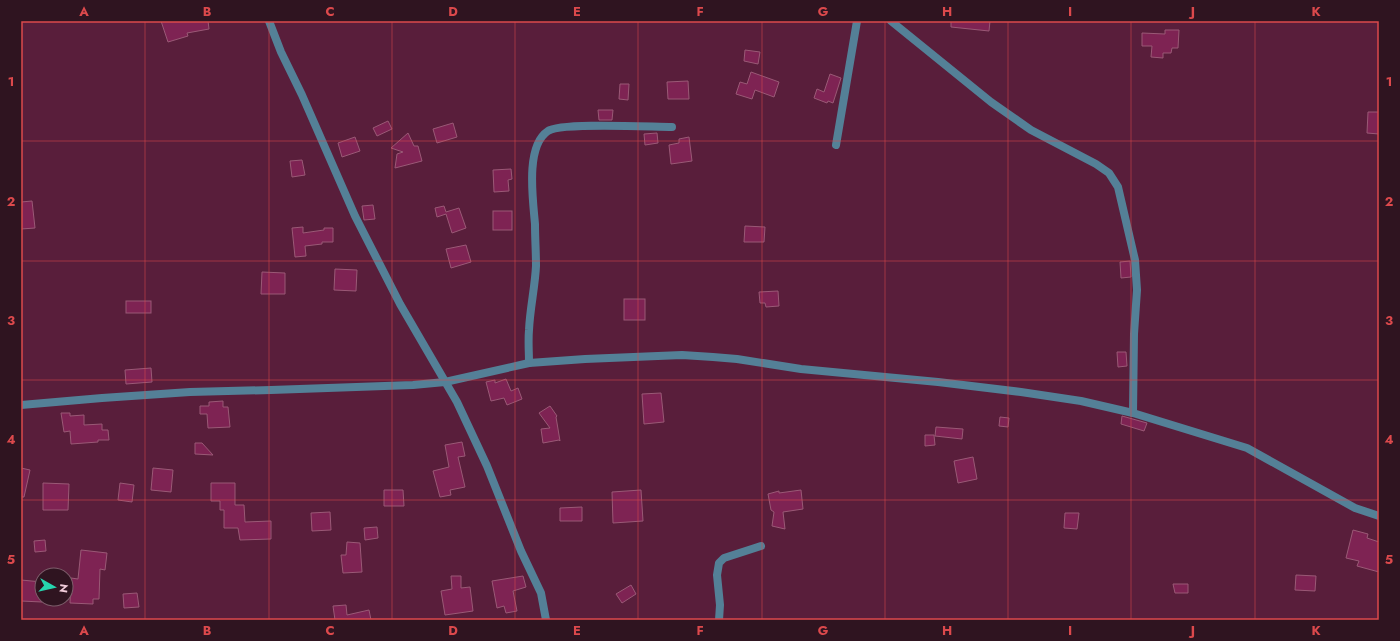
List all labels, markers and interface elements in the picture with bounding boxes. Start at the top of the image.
text: A [78,2,89,21]
text: B [203,2,212,21]
text: C [325,2,335,21]
text: D [448,2,458,21]
text: E [573,2,581,21]
text: F [696,2,704,21]
text: G [818,2,829,21]
text: H [942,2,952,21]
text: I [1068,2,1072,21]
text: J [1188,2,1195,21]
text: K [1311,2,1321,21]
text: 1 [8,72,14,91]
text: 1 [1386,72,1392,91]
text: 2 [7,192,15,211]
text: 2 [1385,192,1393,211]
text: 3 [7,311,15,330]
text: 3 [1385,311,1393,330]
text: 4 [6,430,16,449]
text: 4 [1384,430,1394,449]
text: 5 [7,550,15,569]
text: 5 [1385,550,1393,569]
north arrow [34,567,74,607]
text: N [55,583,72,594]
text: A [78,621,89,640]
text: B [203,621,212,640]
text: C [325,621,335,640]
text: D [448,621,458,640]
text: E [573,621,581,640]
text: F [696,621,704,640]
text: G [818,621,829,640]
text: H [942,621,952,640]
text: I [1068,621,1072,640]
text: J [1188,621,1195,640]
text: K [1311,621,1321,640]

